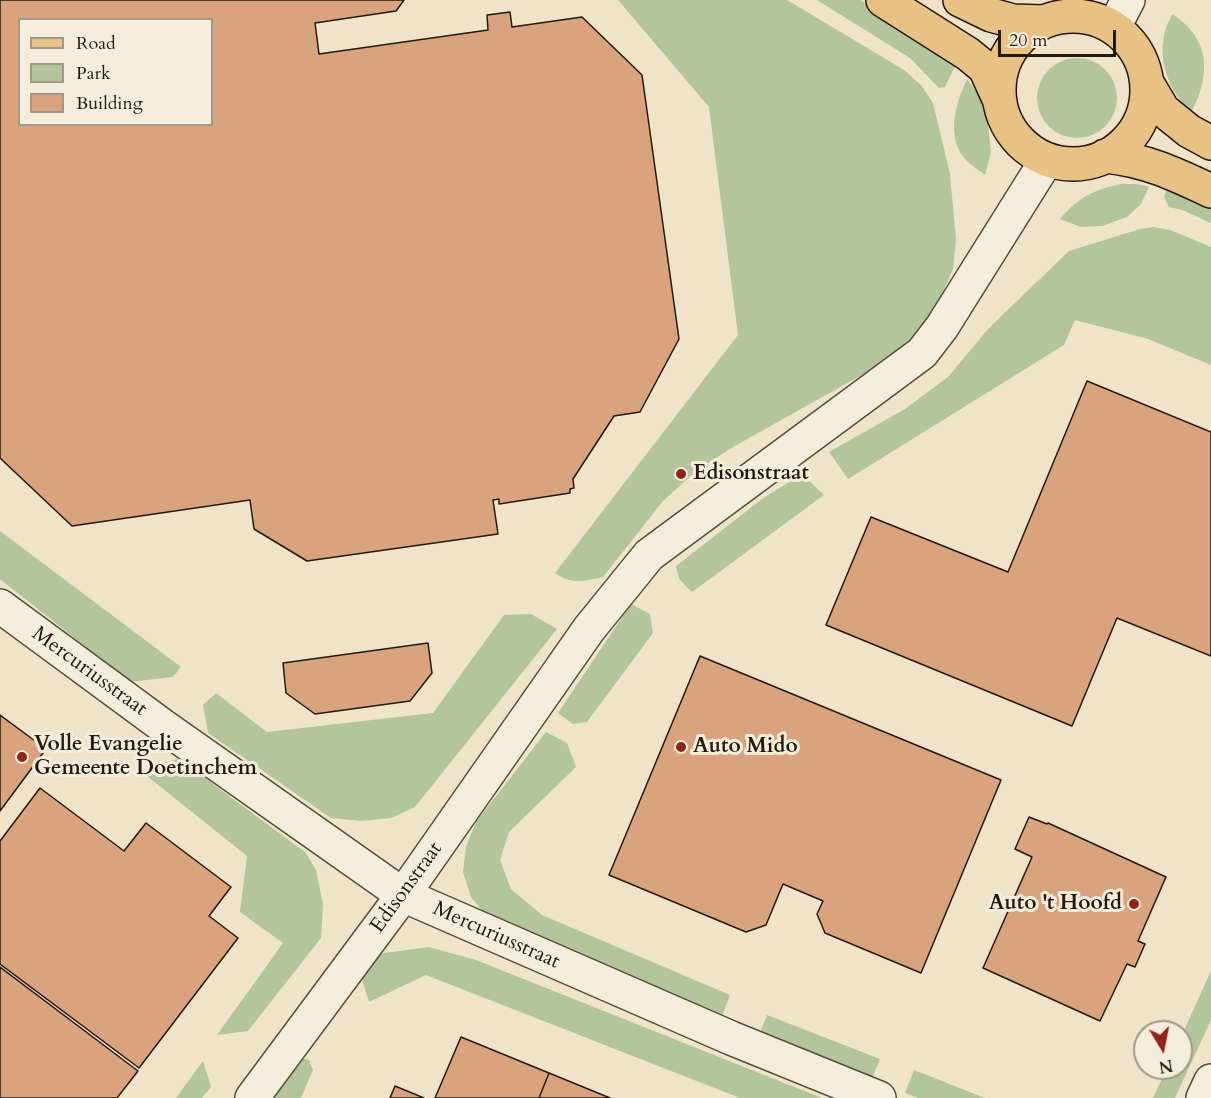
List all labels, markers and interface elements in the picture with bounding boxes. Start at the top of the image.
legend [18,18,213,126]
scale bar [1001,18,1120,56]
text: 20 m [1009,28,1048,53]
text: Road [76,31,116,56]
text: Park [76,61,111,86]
text: Building [76,91,143,116]
place label: Edisonstraat [693,461,809,487]
marker: Edisonstraat [674,467,688,481]
street label: Mercuriusstraat [26,622,152,722]
place label: Volle Evangelie Gemeente Doetinchem [34,732,257,782]
place label: Auto Mido [693,734,798,760]
marker: Auto Mido [674,740,688,754]
marker: Volle Evangelie Gemeente Doetinchem [15,750,29,764]
street label: Edisonstraat [366,838,448,938]
place label: Auto 't Hoofd [989,891,1122,917]
street label: Mercuriusstraat [429,897,563,975]
marker: Auto 't Hoofd [1127,897,1141,911]
north arrow [1133,1020,1193,1080]
text: N [1157,1054,1175,1078]

